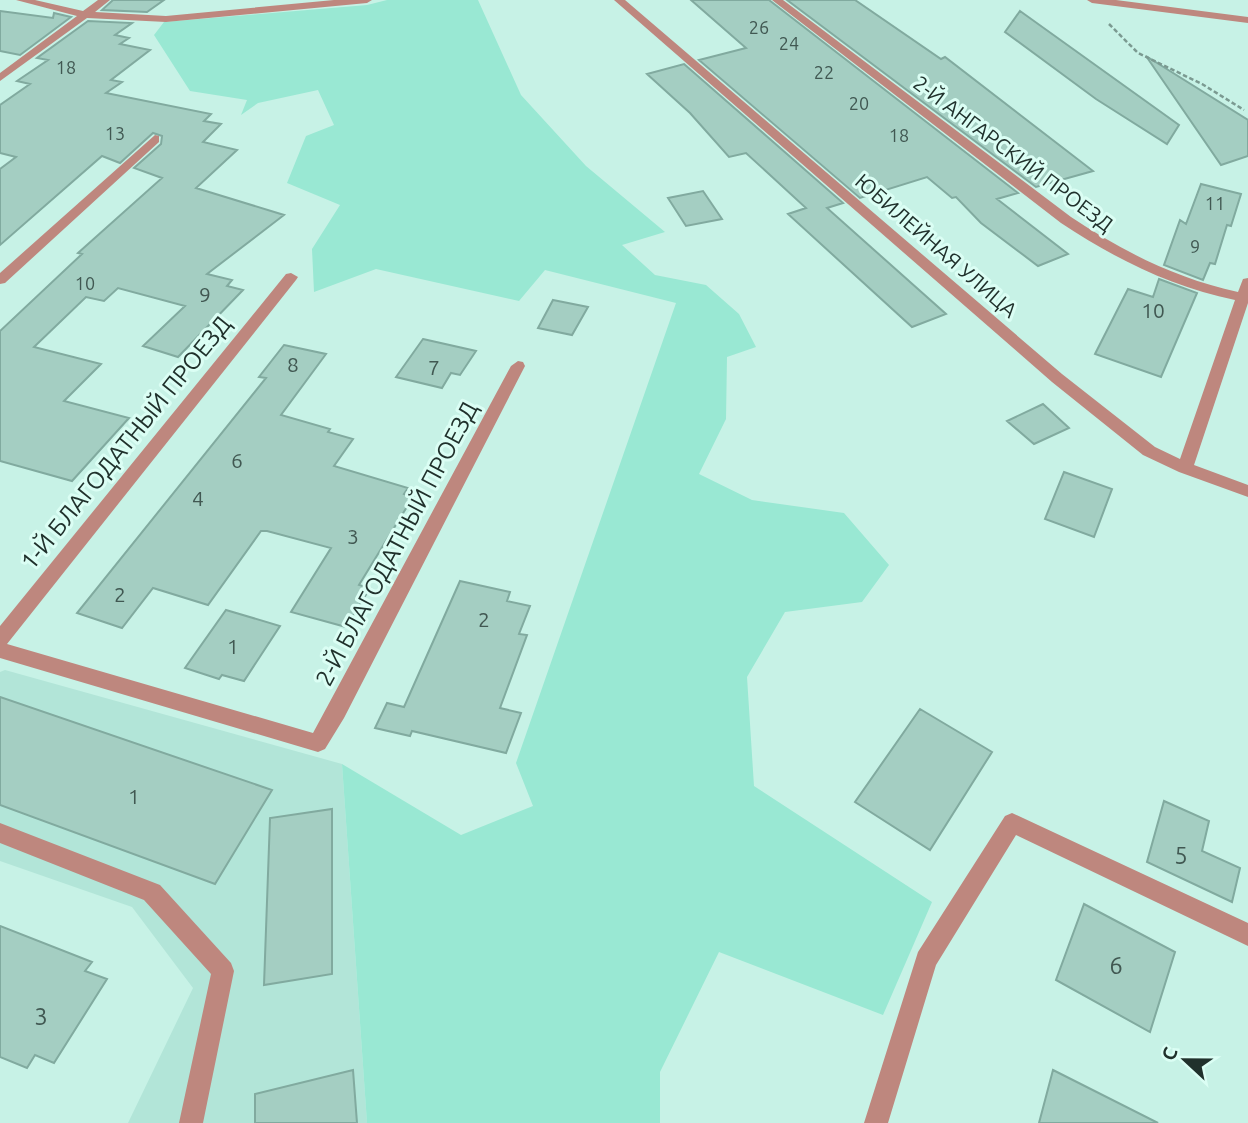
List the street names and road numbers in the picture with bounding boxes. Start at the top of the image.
street label: 2-Й АНГАРСКИЙ ПРОЕЗД [909,70,1118,236]
street label: ЮБИЛЕЙНАЯ УЛИЦА [851,168,1023,322]
street label: 1-Й БЛАГОДАТНЫЙ ПРОЕЗД [14,310,236,575]
street label: 2-Й БЛАГОДАТНЫЙ ПРОЕЗД [310,397,484,691]

